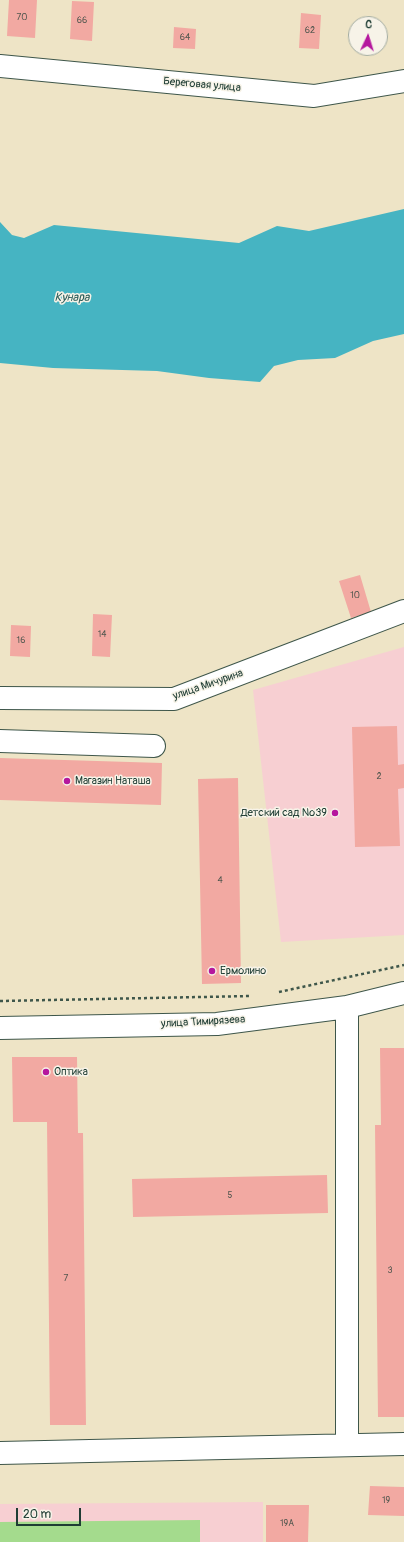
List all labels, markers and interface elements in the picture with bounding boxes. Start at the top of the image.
house number: 70 [17,13,27,23]
house number: 66 [77,16,87,26]
north arrow [348,16,388,56]
text: С [365,18,373,31]
house number: 62 [305,26,315,36]
house number: 64 [180,33,190,43]
street label: Береговая улица [163,75,241,95]
water label: Кунара [55,291,89,305]
house number: 10 [350,591,360,601]
house number: 14 [98,630,106,640]
house number: 16 [17,636,25,646]
street label: улица Мичурина [171,667,245,703]
house number: 2 [376,772,382,782]
place label: Магазин Наташа [75,774,151,788]
marker: Магазин Наташа [62,776,72,786]
place label: Детский сад №39 [241,806,327,820]
marker: Детский сад №39 [330,808,340,818]
house number: 4 [217,876,223,886]
place label: Ермолино [220,964,266,978]
marker: Ермолино [207,966,217,976]
street label: улица Тимирязева [160,1013,246,1031]
place label: Оптика [54,1065,88,1079]
marker: Оптика [41,1067,51,1077]
house number: 5 [228,1191,232,1201]
house number: 3 [387,1266,393,1276]
house number: 7 [64,1274,68,1284]
house number: 19 [382,1496,390,1506]
scale bar [18,1500,83,1526]
text: 20 m [23,1507,51,1522]
house number: 19А [280,1519,294,1529]

